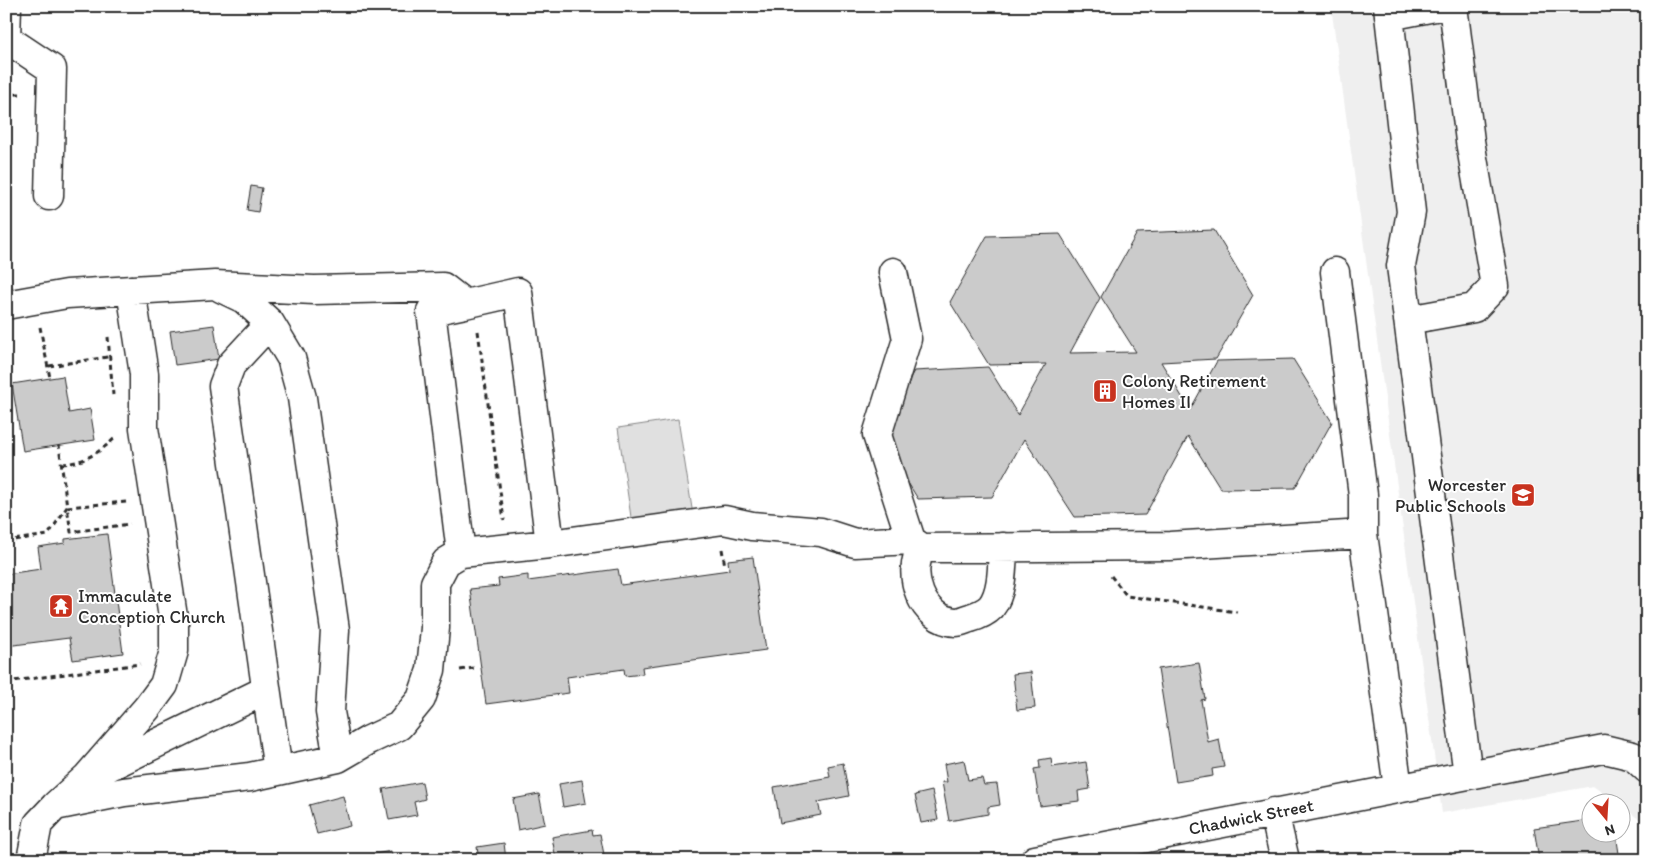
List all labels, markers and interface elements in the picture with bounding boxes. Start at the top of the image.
place label: Colony Retirement Homes II [1122,370,1266,413]
building icon: Colony Retirement Homes II [1092,378,1118,404]
place label: Worcester Public Schools [1395,474,1506,517]
school or university icon: Worcester Public Schools [1510,482,1536,508]
place label: Immaculate Conception Church [78,585,226,628]
temple icon: Immaculate Conception Church [48,593,74,619]
street label: Chadwick Street [1187,794,1316,840]
north arrow [1580,794,1630,844]
text: N [1603,820,1617,839]

